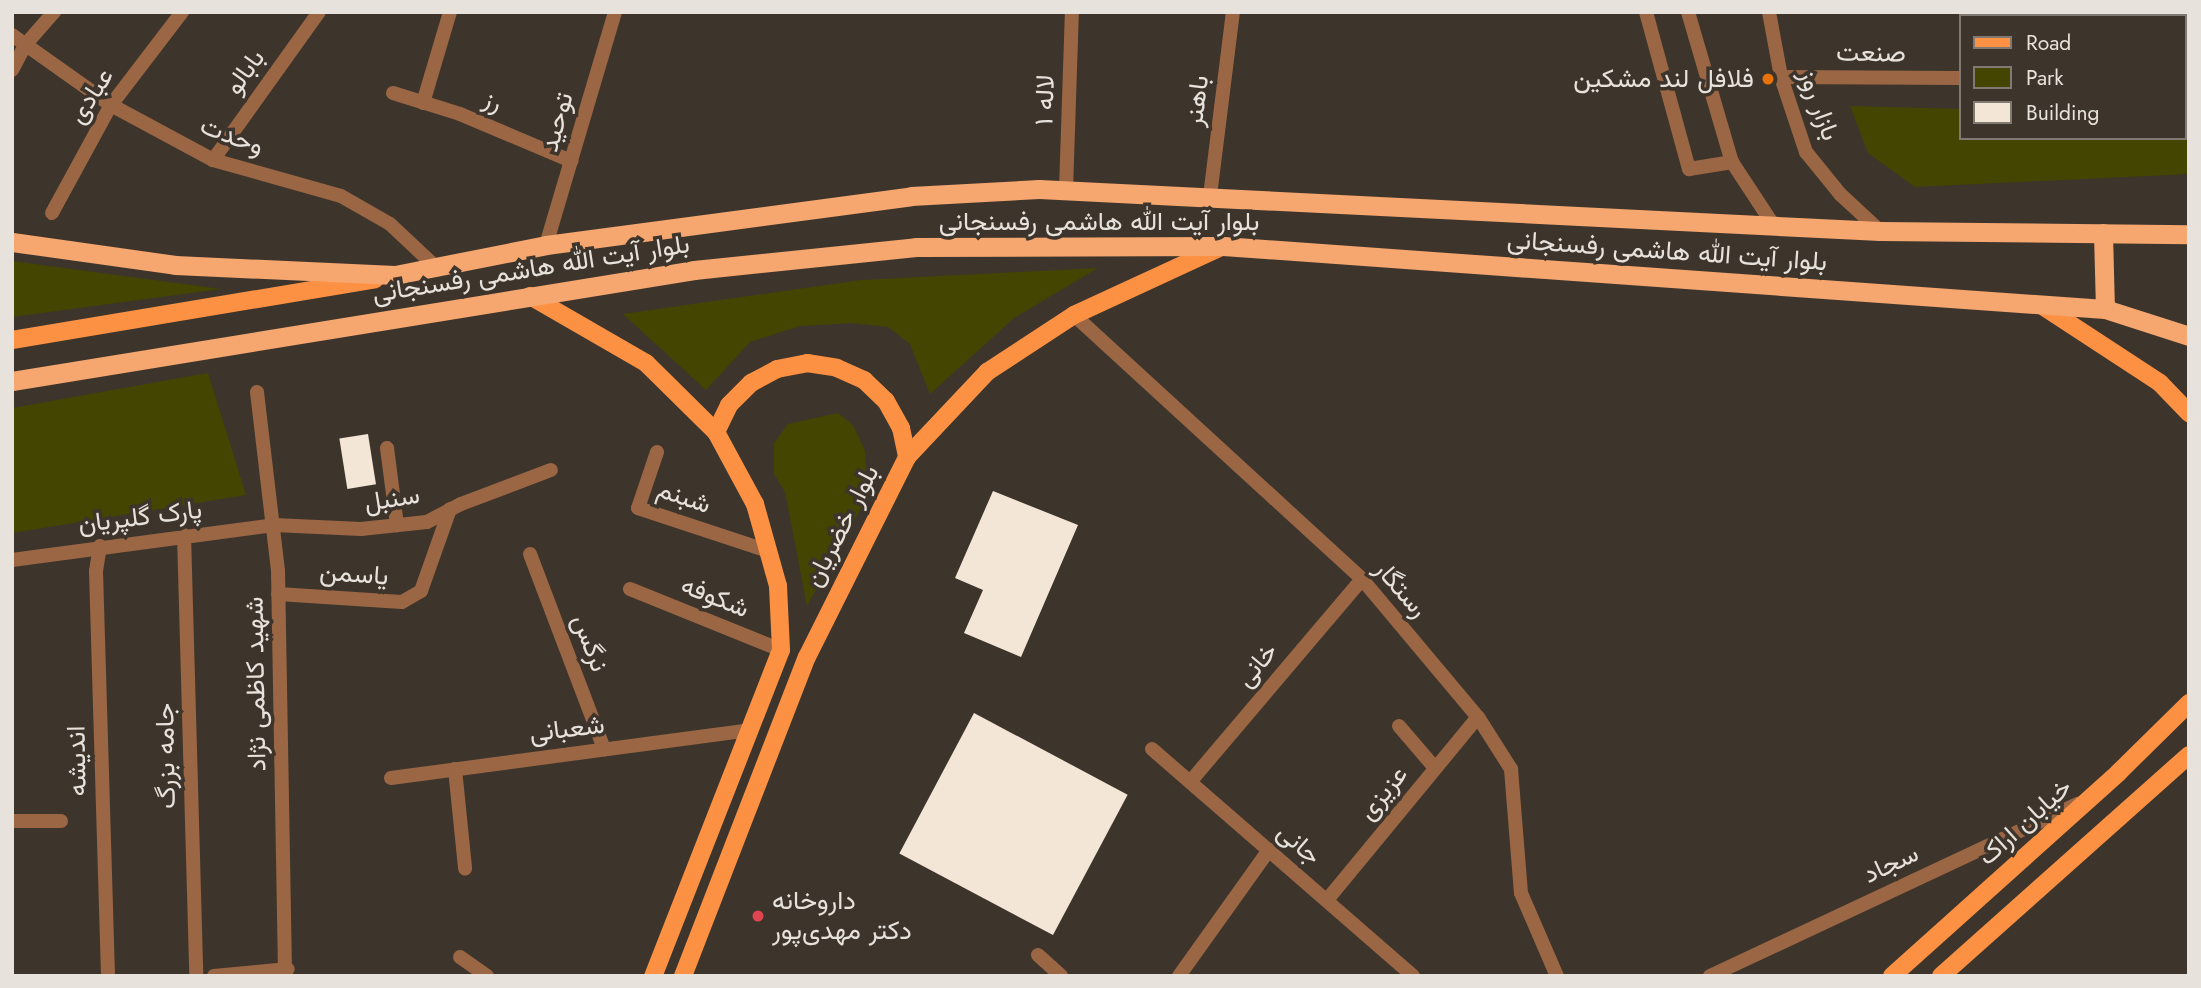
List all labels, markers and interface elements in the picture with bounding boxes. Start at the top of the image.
legend [1960,14,2187,140]
text: Road [2026,28,2071,58]
street label: صنعت [1836,37,1906,69]
street label: بابالو [218,43,272,101]
street label: عبادی [62,62,120,130]
place label: فلافل لند مشکین [1573,63,1754,95]
text: Park [2026,63,2063,93]
street label: بازار روز [1792,65,1846,145]
marker: فلافل لند مشکین [1760,71,1776,87]
street label: لاله ۱ [1029,74,1061,126]
street label: باهنر [1178,74,1216,128]
street label: رز [479,83,507,119]
street label: توحید [534,89,580,155]
text: Building [2026,98,2099,128]
street label: وحدت [196,110,268,162]
street label: بلوار آیت الله هاشمی رفسنجانی [939,206,1259,238]
street label: بلوار آیت الله هاشمی رفسنجانی [1506,224,1828,278]
street label: بلوار آیت الله هاشمی رفسنجانی [370,229,692,309]
street label: بلوار خضریان [798,460,886,592]
street label: شبنم [653,473,715,521]
street label: سنبل [362,479,422,519]
street label: پارک گلپریان [76,494,204,540]
street label: رستگار [1367,554,1435,624]
street label: یاسمن [318,556,390,592]
street label: شکوفه [676,569,754,625]
street label: شهید کاظمی نژاد [239,596,273,772]
street label: نرگس [565,610,615,676]
street label: خانی [1229,636,1285,694]
street label: جامه بزرگ [149,703,183,809]
street label: شعبانی [528,709,606,749]
street label: اندیشه [61,725,93,797]
street label: عزیزی [1352,759,1414,827]
street label: خیابان اراک [1972,772,2078,872]
street label: جانی [1270,816,1328,872]
street label: سجاد [1858,838,1924,890]
place label: داروخانه دکتر مهدی‌پور [772,885,912,946]
marker: داروخانه دکتر مهدی‌پور [750,908,766,924]

